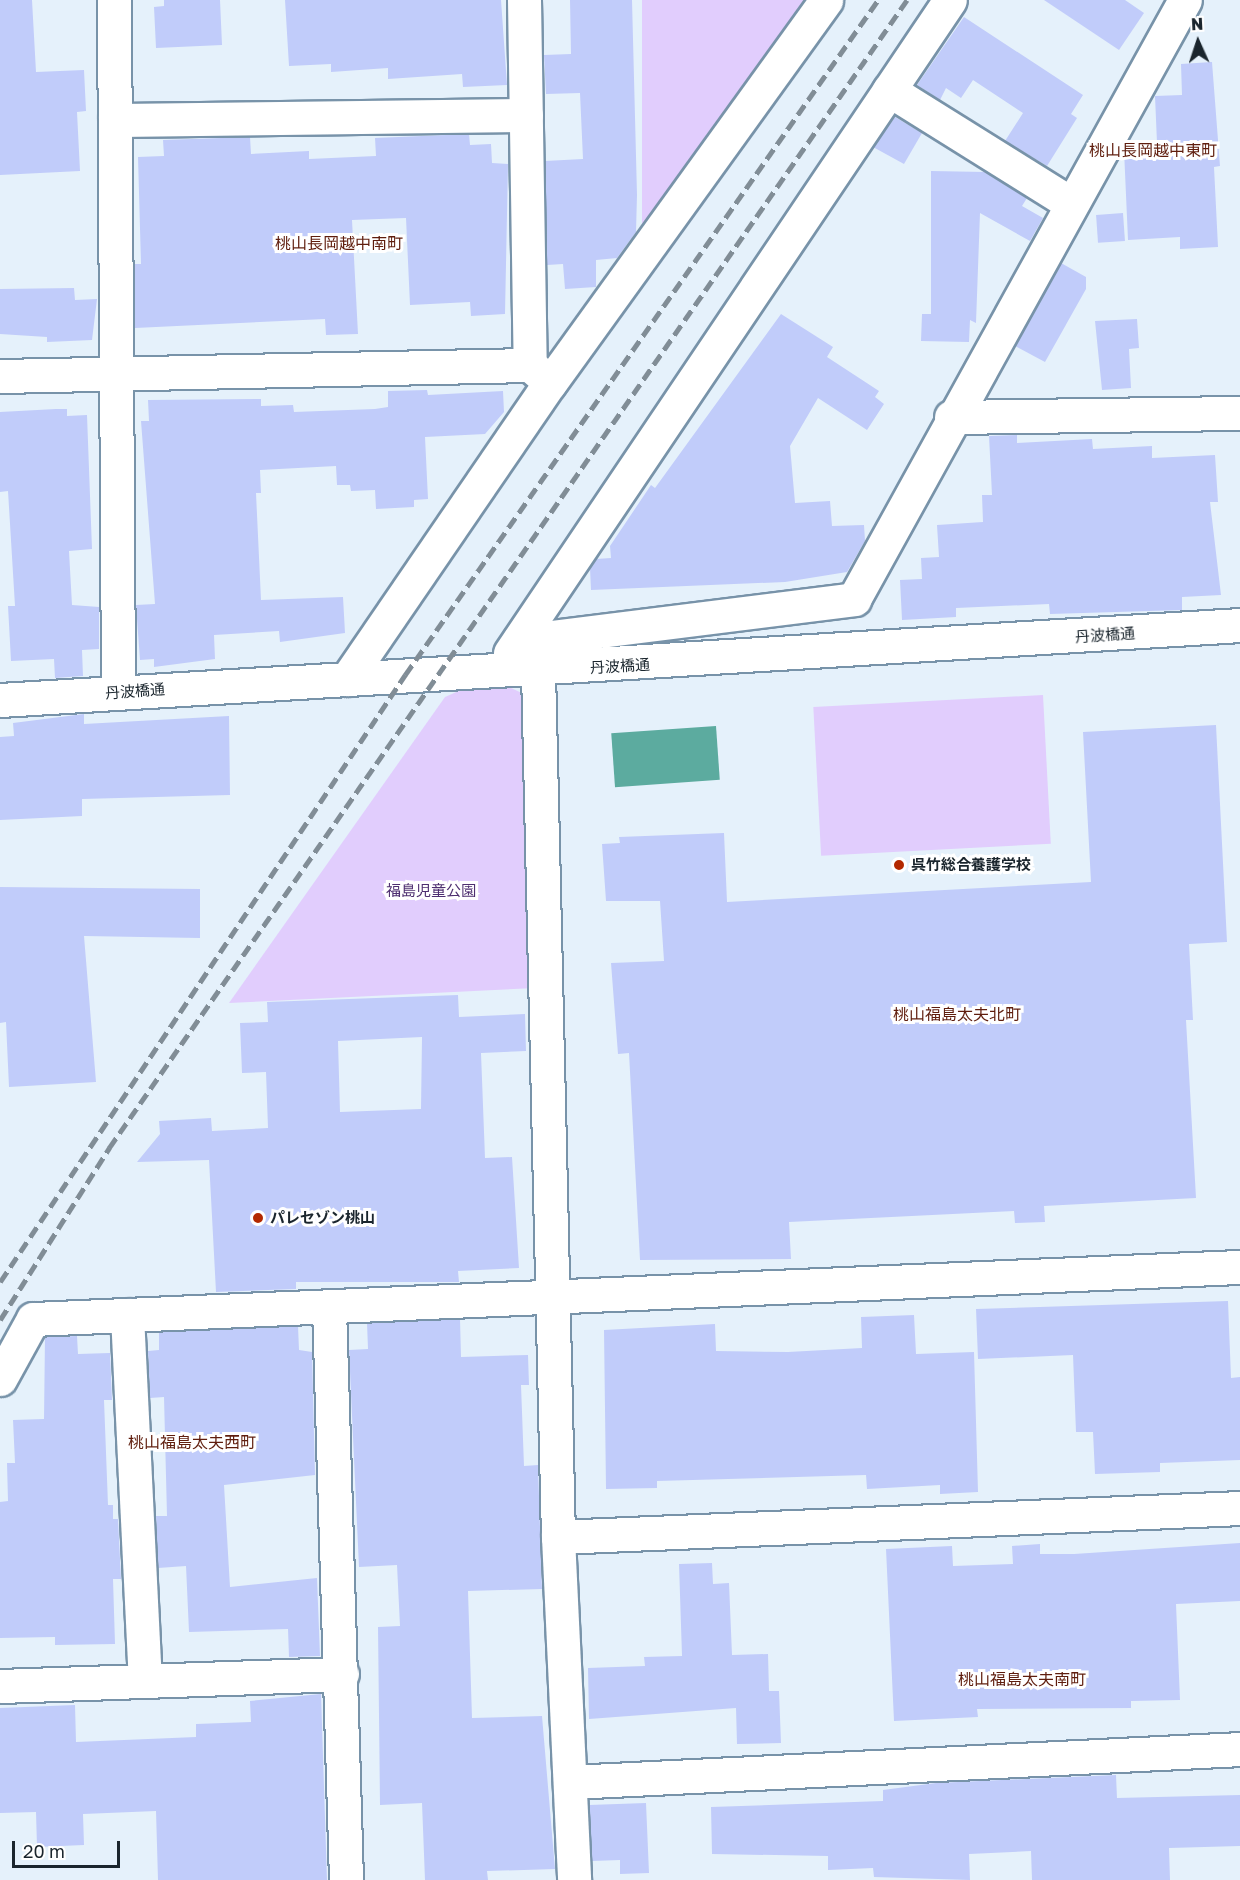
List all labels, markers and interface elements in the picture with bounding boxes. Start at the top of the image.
north arrow [1168,12,1228,72]
text: N [1190,14,1204,34]
district label: 桃山長岡越中東町 [1089,140,1217,160]
district label: 桃山長岡越中南町 [275,233,403,253]
street label: 丹波橋通 [1074,624,1136,646]
street label: 丹波橋通 [590,655,650,677]
street label: 丹波橋通 [104,680,166,702]
place label: 呉竹総合養護学校 [911,856,1031,874]
marker: 呉竹総合養護学校 [892,858,906,872]
park label: 福島児童公園 [386,882,476,900]
district label: 桃山福島太夫北町 [893,1004,1021,1024]
place label: パレセゾン桃山 [270,1209,375,1227]
marker: パレセゾン桃山 [251,1211,265,1225]
district label: 桃山福島太夫西町 [128,1432,256,1452]
district label: 桃山福島太夫南町 [958,1669,1086,1689]
scale bar [15,1829,123,1867]
text: 20 m [23,1840,65,1862]

